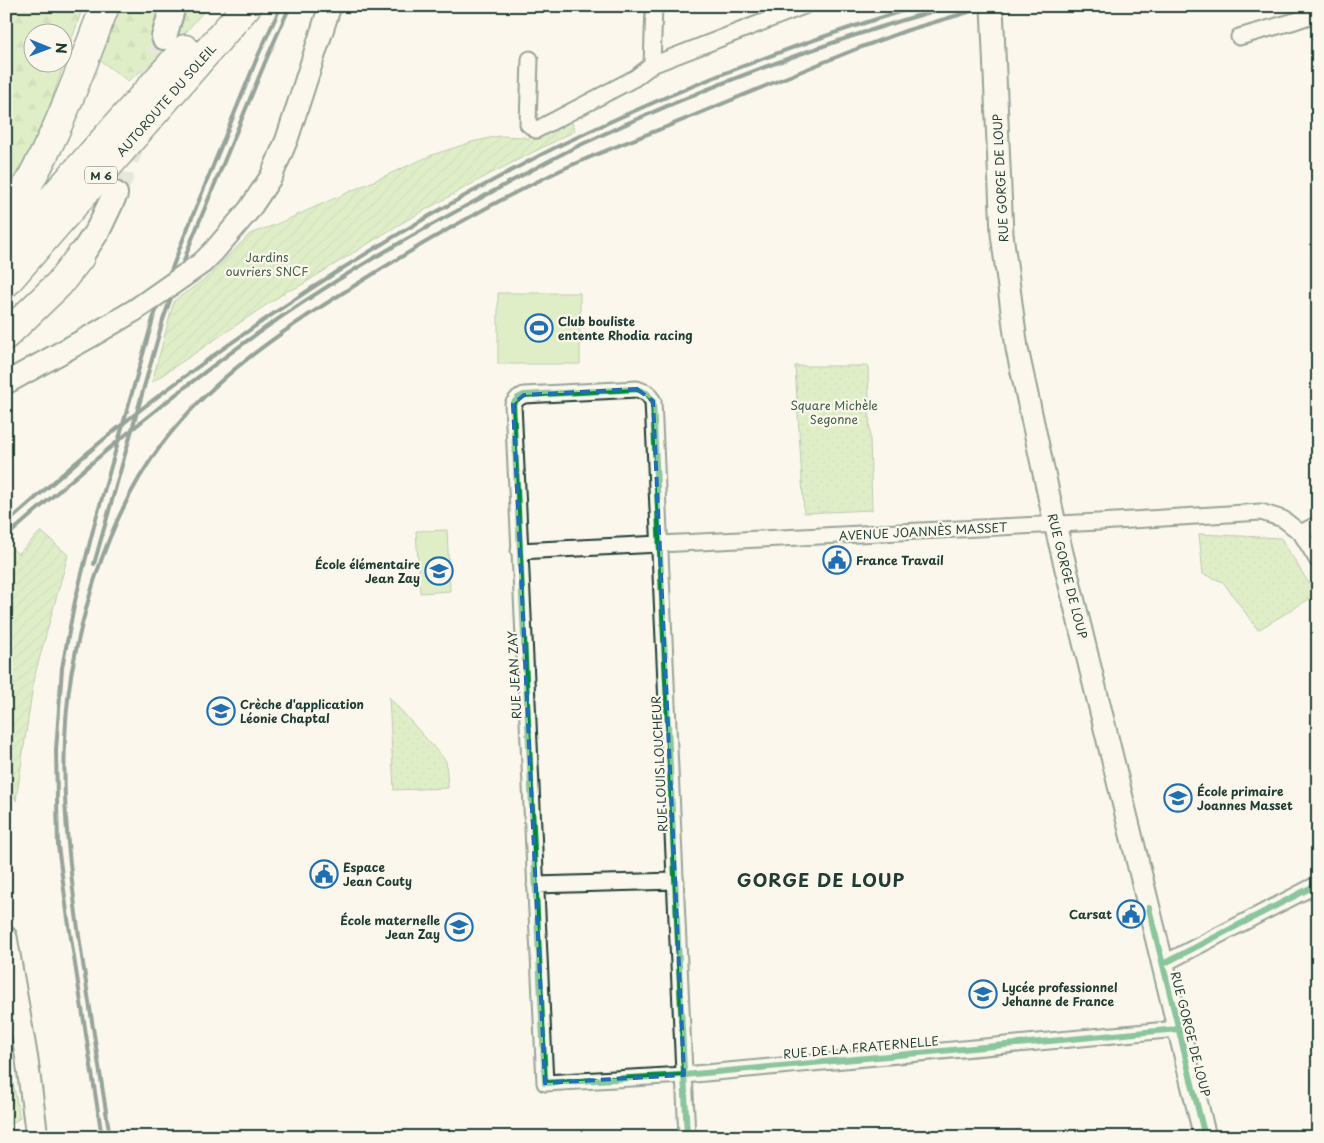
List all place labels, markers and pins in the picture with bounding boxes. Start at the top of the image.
place label: Club bouliste entente Rhodia racing [558,312,693,344]
sports icon: Club bouliste entente Rhodia racing [524,313,554,343]
public building icon: France Travail [822,545,852,575]
place label: France Travail [856,551,944,569]
place label: École élémentaire Jean Zay [315,555,420,587]
school or university icon: École élémentaire Jean Zay [424,556,454,586]
place label: Crèche d'application Léonie Chaptal [240,695,364,727]
school or university icon: Crèche d'application Léonie Chaptal [206,696,236,726]
place label: École primaire Joannes Masset [1197,782,1293,814]
school or university icon: École primaire Joannes Masset [1163,783,1193,813]
place label: Espace Jean Couty [343,858,412,890]
public building icon: Espace Jean Couty [309,859,339,889]
public building icon: Carsat [1116,899,1146,929]
place label: Carsat [1069,905,1112,923]
place label: École maternelle Jean Zay [340,911,440,943]
school or university icon: École maternelle Jean Zay [444,912,474,942]
place label: Lycée professionnel Jehanne de France [1002,978,1117,1010]
school or university icon: Lycée professionnel Jehanne de France [968,979,998,1009]

